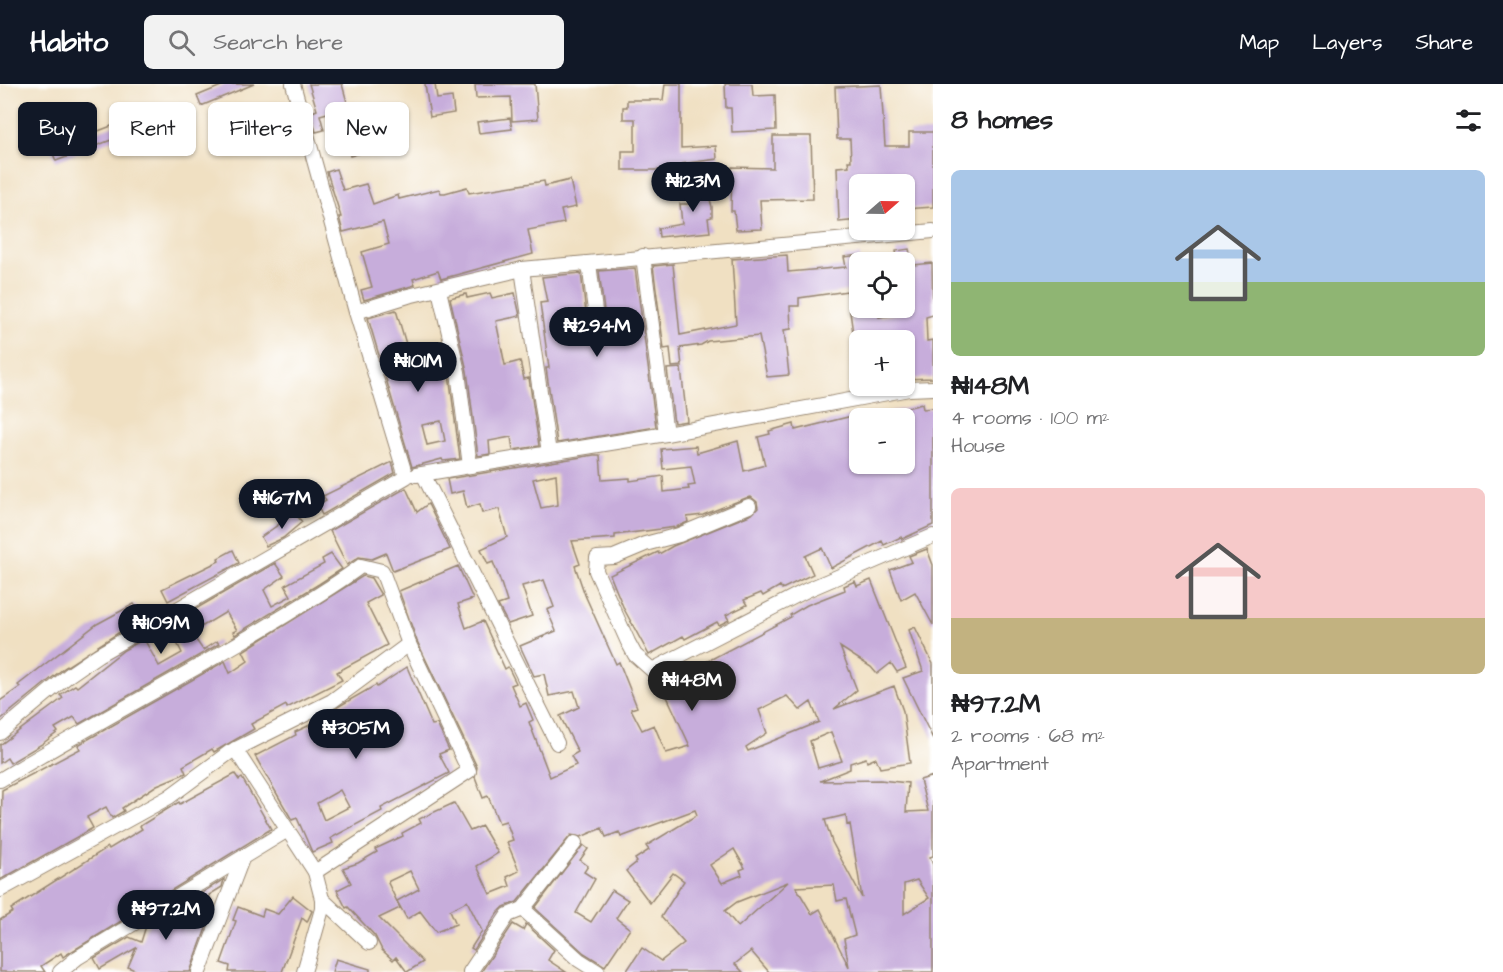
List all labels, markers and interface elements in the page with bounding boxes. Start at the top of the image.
search box [144,15,564,69]
text: Habito [30,23,108,62]
icon: search [165,26,198,59]
text: Search here [213,27,343,58]
text: Map [1239,28,1279,57]
text: Layers [1312,28,1382,57]
text: Share [1415,28,1473,57]
chip: Buy [18,102,97,156]
chip: Rent [109,102,196,156]
chip: Filters [208,102,313,156]
chip: New [325,102,409,156]
text: 8 homes [951,102,1053,138]
icon: filters [1452,104,1485,137]
pin: ₦123M [651,162,735,213]
text: ₦123M [665,167,721,195]
north arrow [849,174,915,240]
map controls [849,174,915,474]
icon: home [1164,209,1272,317]
button: locate [849,252,915,318]
pin: ₦294M [555,307,639,358]
text: ₦294M [563,312,631,340]
button: + [849,330,915,396]
pin: ₦101M [376,342,460,393]
text: ₦101M [394,347,442,375]
text: ₦148M [951,368,1029,404]
text: 4 rooms · 100 m² [951,404,1109,432]
button: − [849,408,915,474]
text: House [951,432,1005,460]
pin: ₦167M [240,479,324,530]
text: ₦167M [253,484,311,512]
icon: home [1164,527,1272,635]
pin: ₦109M [119,604,203,655]
text: ₦109M [132,609,190,637]
pin: ₦148M [650,661,734,712]
text: ₦148M [662,666,722,694]
text: ₦97.2M [951,686,1041,722]
pin: ₦305M [314,709,398,760]
text: ₦305M [322,714,390,742]
text: 2 rooms · 68 m² [951,722,1105,750]
text: Apartment [951,750,1049,778]
pin: ₦97.2M [117,890,215,941]
text: ₦97.2M [132,895,200,923]

